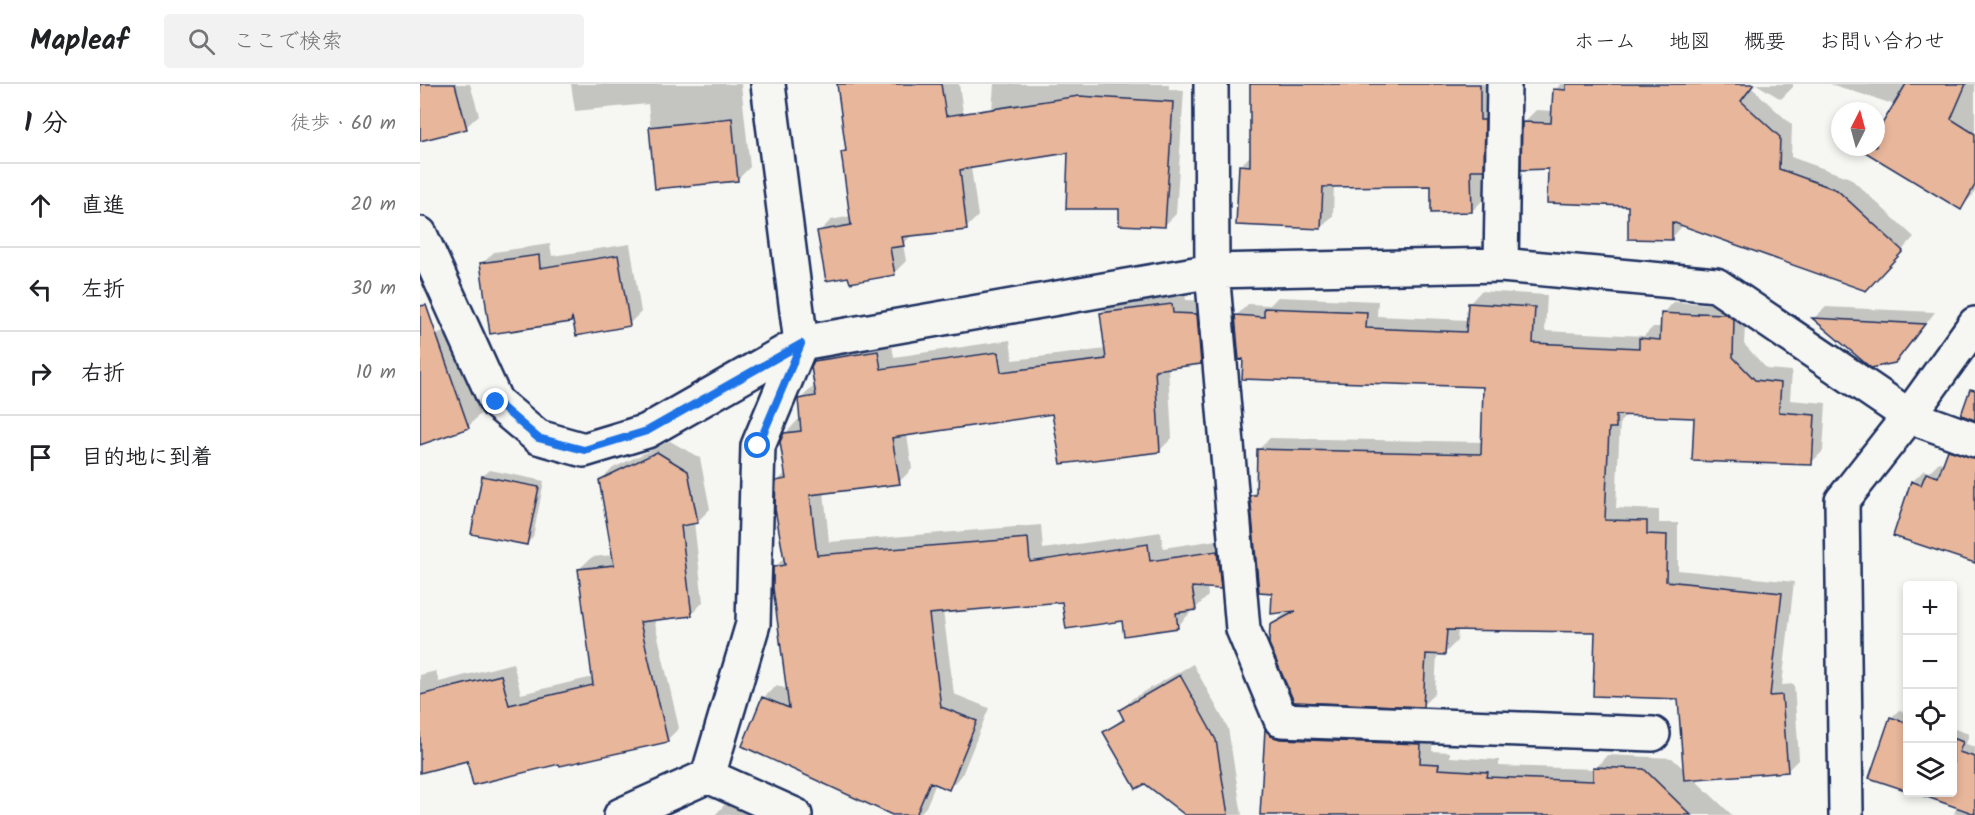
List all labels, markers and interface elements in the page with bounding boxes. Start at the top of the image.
search box [164,14,584,68]
text: Mapleaf [30,19,128,64]
icon: search [185,25,218,58]
text: ここで検索 [233,25,343,60]
text: ホーム [1574,26,1636,59]
text: 地図 [1669,26,1711,59]
text: 概要 [1744,26,1786,59]
text: お問い合わせ [1819,26,1945,59]
north arrow [1831,102,1885,156]
text: 1 分 [24,103,68,145]
text: 徒歩 · 60 m [290,108,396,140]
icon: ahead [24,189,57,222]
text: 直進 [81,189,125,224]
text: 20 m [350,189,396,221]
icon: left [24,273,57,306]
text: 左折 [81,273,125,308]
text: 30 m [351,273,396,305]
icon: right [24,357,57,390]
text: 右折 [81,357,125,392]
text: 10 m [356,357,396,389]
route end [482,388,508,414]
route start [744,432,770,458]
icon: arrive [24,441,57,474]
text: 目的地に到着 [81,441,213,476]
map controls [1903,581,1957,797]
button: + [1903,581,1957,635]
button: − [1903,635,1957,689]
button: locate [1903,689,1957,743]
button: layers [1903,743,1957,797]

